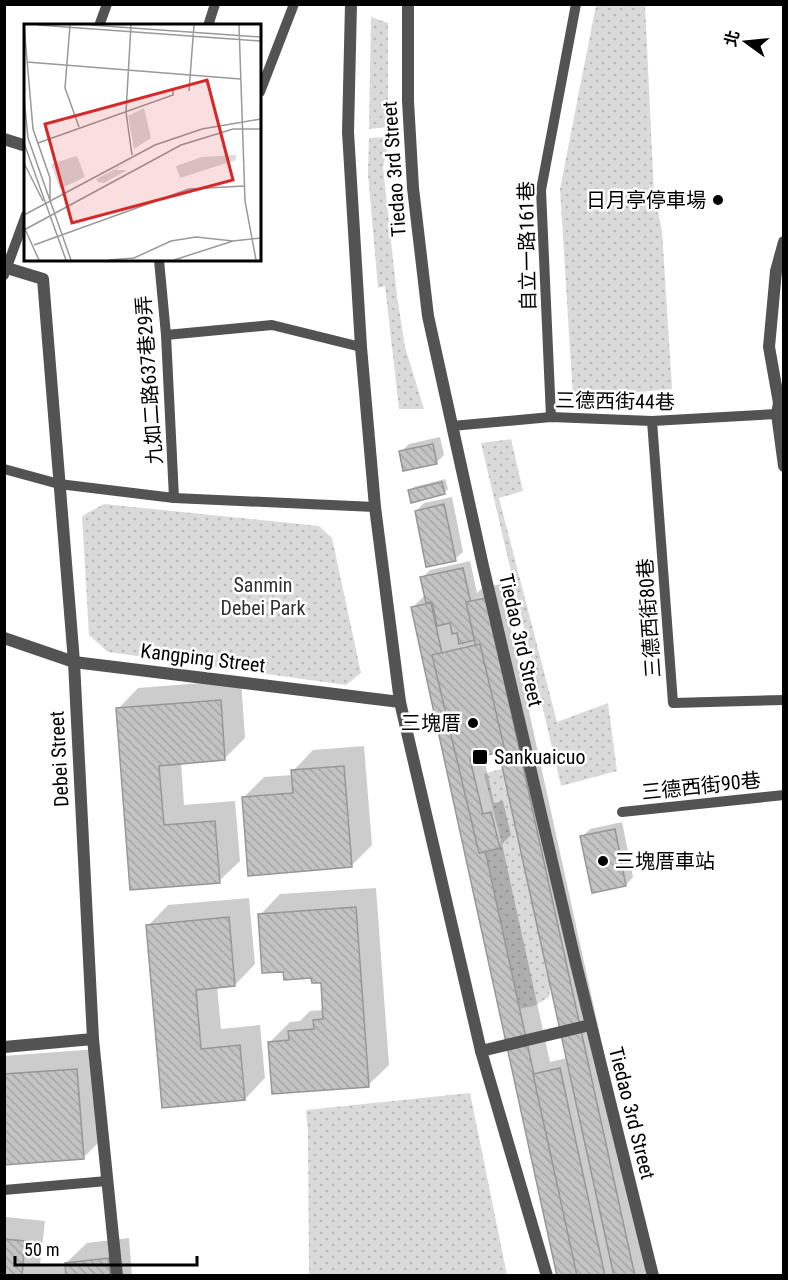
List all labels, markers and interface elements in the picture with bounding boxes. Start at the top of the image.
north arrow [716,12,776,72]
inset map [24,24,261,261]
text: 北 [721,28,743,48]
street label: Tiedao 3rd Street [377,100,411,238]
street label: 自立一路161巷 [514,181,540,311]
place label: 日月亭停車場 [586,188,706,212]
marker: 日月亭停車場 [711,193,725,207]
street label: 九如二路637巷29弄 [131,295,167,465]
street label: 三德西街44巷 [555,388,675,414]
street label: 三德西街80巷 [633,557,665,679]
street label: Tiedao 3rd Street [494,571,548,709]
park label: Sanmin Debei Park [221,573,305,620]
street label: Kangping Street [139,638,267,678]
street label: Debei Street [44,710,73,808]
place label: 三塊厝 [401,711,461,735]
marker: 三塊厝 [466,716,480,730]
place label: Sankuaicuo [494,745,585,769]
marker: Sankuaicuo [471,748,489,766]
street label: 三德西街90巷 [640,768,762,804]
place label: 三塊厝車站 [615,849,715,873]
marker: 三塊厝車站 [596,854,610,868]
street label: Tiedao 3rd Street [604,1044,660,1182]
scale bar [15,1229,196,1267]
text: 50 m [24,1239,59,1260]

